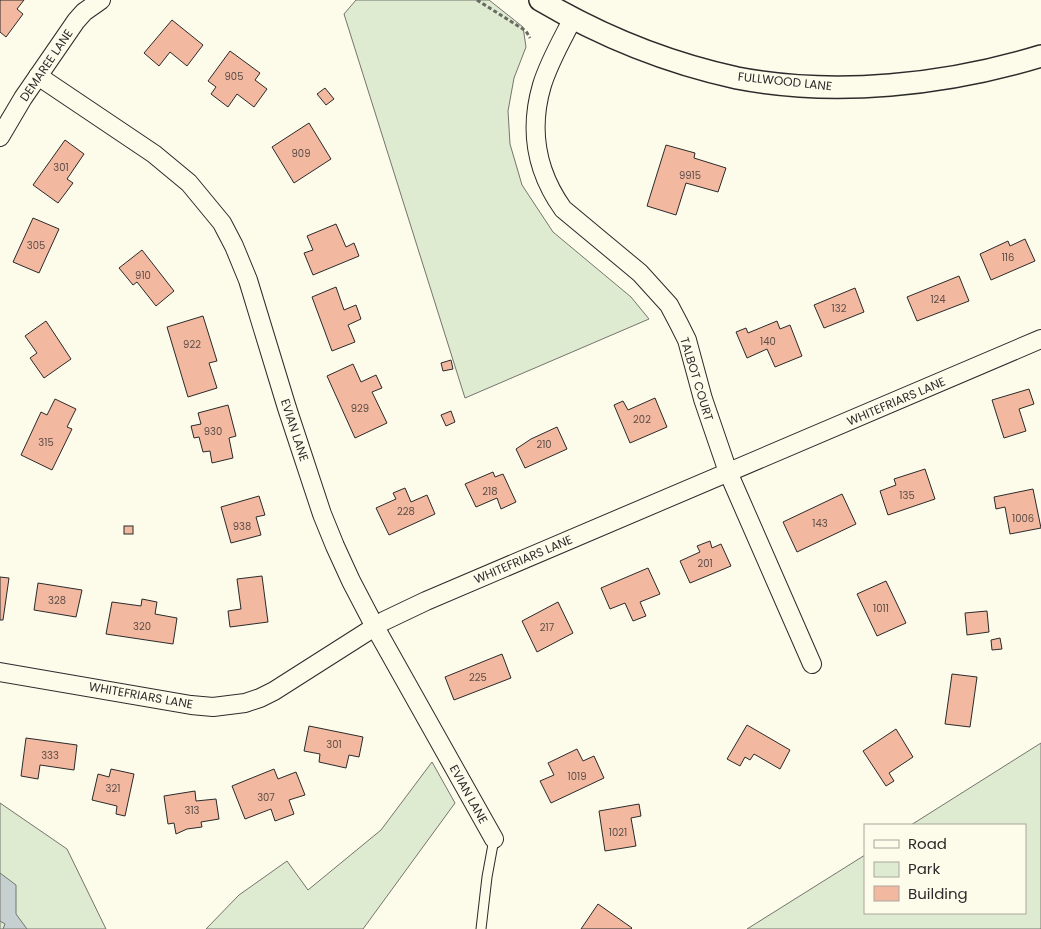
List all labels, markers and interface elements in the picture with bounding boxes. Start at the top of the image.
street label: DEMAREE LANE [16,26,76,104]
street label: FULLWOOD LANE [737,68,833,94]
house number: 905 [225,69,243,84]
house number: 909 [292,146,310,161]
house number: 301 [53,160,69,175]
house number: 9915 [679,168,701,183]
house number: 305 [27,238,45,253]
house number: 116 [1002,250,1014,265]
house number: 910 [135,268,151,283]
house number: 124 [930,292,946,307]
house number: 132 [832,301,847,316]
house number: 140 [760,334,776,349]
street label: TALBOT COURT [676,335,718,423]
house number: 922 [183,337,201,352]
street label: WHITEFRIARS LANE [844,373,948,429]
street label: EVIAN LANE [277,397,313,463]
house number: 929 [351,401,369,416]
house number: 202 [633,412,651,427]
house number: 930 [204,424,222,439]
house number: 315 [38,435,54,450]
house number: 210 [536,437,552,452]
house number: 218 [482,484,498,499]
house number: 135 [899,488,915,503]
house number: 228 [397,504,415,519]
house number: 1006 [1012,511,1034,526]
house number: 143 [812,516,828,531]
house number: 938 [233,519,251,534]
street label: WHITEFRIARS LANE [471,531,575,587]
house number: 201 [697,556,713,571]
house number: 328 [48,593,66,608]
house number: 1011 [873,601,889,616]
house number: 320 [133,619,151,634]
house number: 217 [540,620,555,635]
house number: 225 [469,670,487,685]
street label: WHITEFRIARS LANE [88,677,194,713]
house number: 301 [326,737,342,752]
house number: 333 [41,748,59,763]
street label: EVIAN LANE [446,762,492,826]
house number: 1019 [568,769,586,784]
house number: 321 [106,781,120,796]
house number: 307 [257,790,275,805]
house number: 313 [185,803,200,818]
legend [864,824,1026,914]
house number: 1021 [609,825,627,840]
text: Road [908,833,947,854]
text: Park [908,858,940,879]
text: Building [908,883,968,904]

